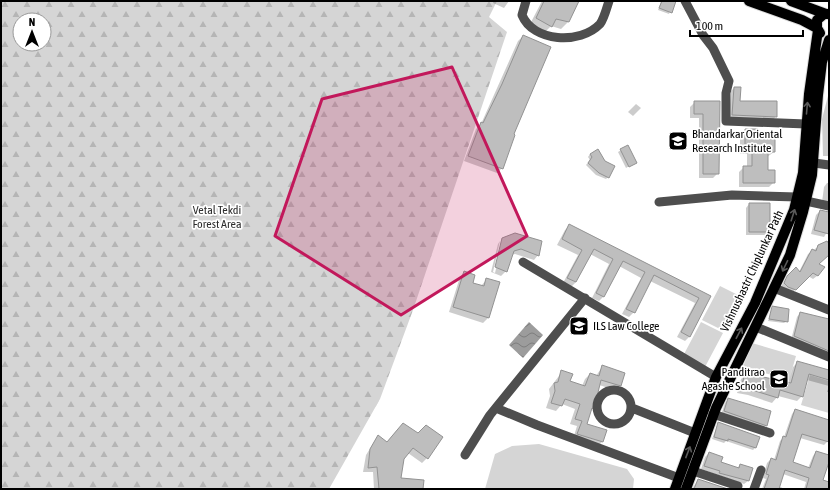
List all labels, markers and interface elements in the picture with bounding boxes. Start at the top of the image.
north arrow [12,12,52,52]
scale bar [690,12,803,38]
text: N [29,16,35,28]
text: 100 m [696,19,723,33]
one-way arrow [804,102,811,115]
place label: Bhandarkar Oriental Research Institute [692,127,783,155]
school or university icon: Bhandarkar Oriental Research Institute [667,130,689,152]
park label: Vetal Tekdi Forest Area [192,203,242,231]
street label: Vishnushastri Chiplunkar Path [718,208,786,334]
one-way arrow [789,209,797,221]
one-way arrow [781,259,788,271]
school or university icon: ILS Law College [568,315,590,337]
place label: ILS Law College [593,319,660,333]
one-way arrow [736,327,743,339]
place label: Panditrao Agashe School [702,365,766,393]
school or university icon: Panditrao Agashe School [768,368,790,390]
one-way arrow [685,447,693,459]

